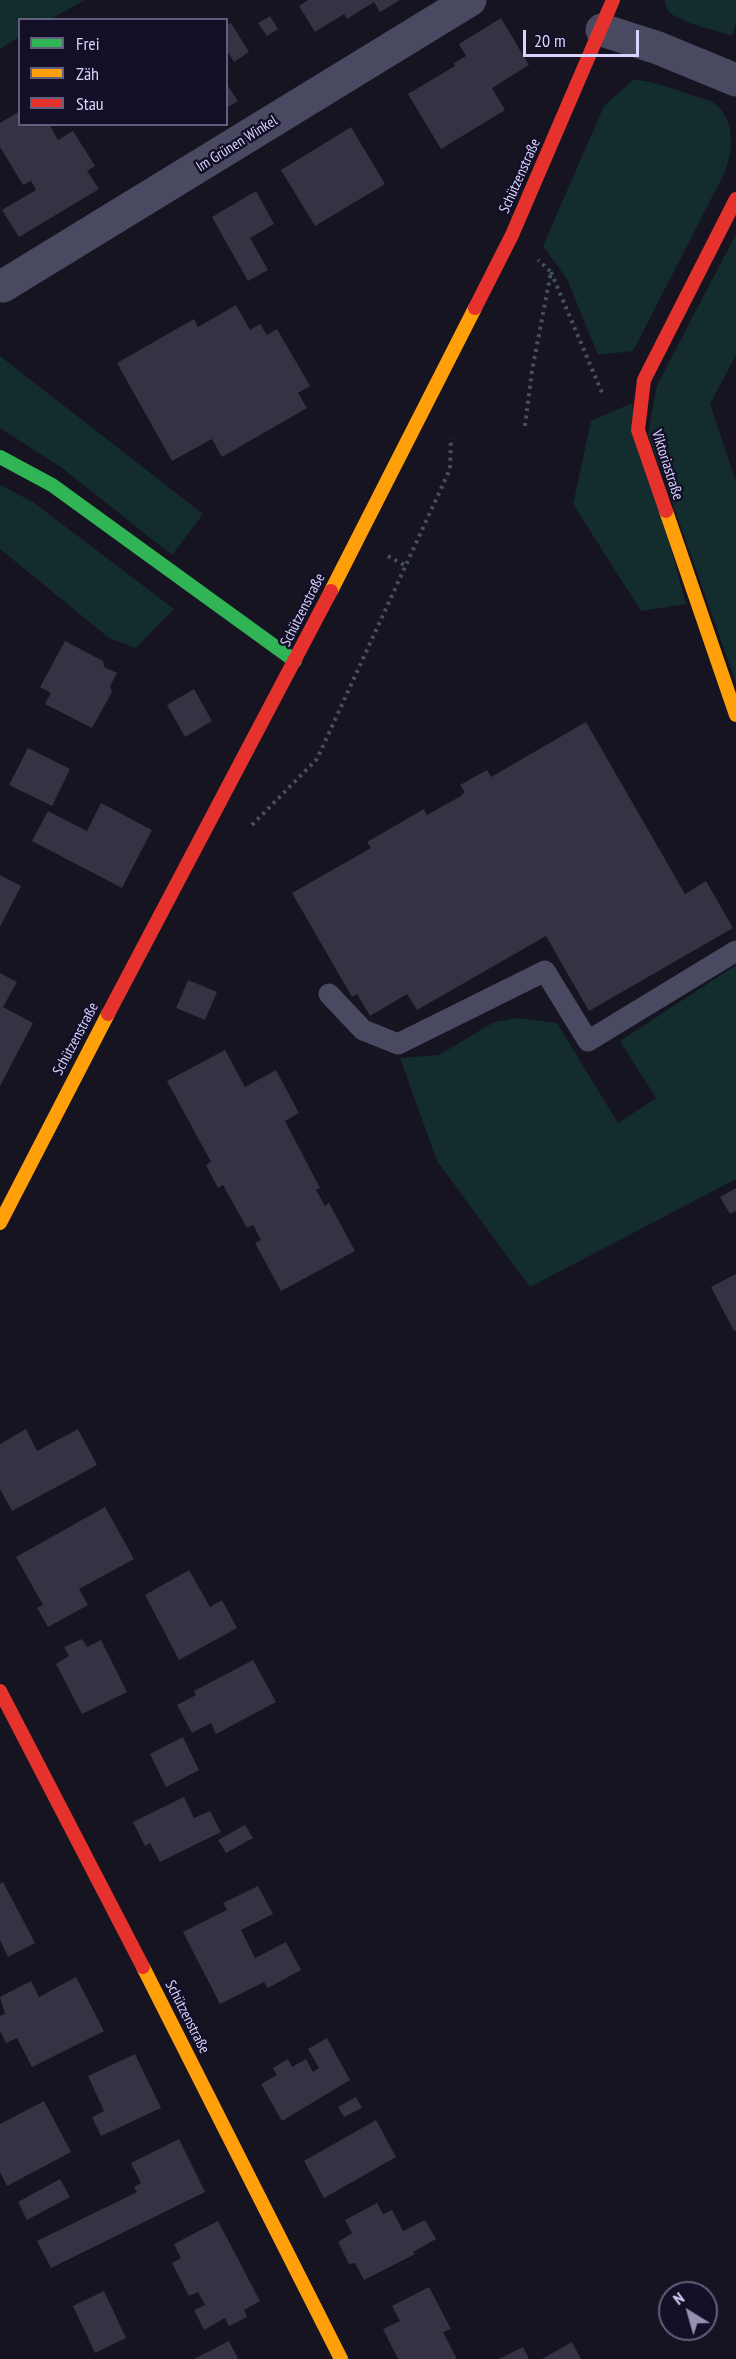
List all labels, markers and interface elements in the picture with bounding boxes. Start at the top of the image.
legend [18,18,228,126]
scale bar [526,18,642,56]
text: 20 m [534,29,566,52]
text: Frei [76,32,100,55]
text: Zäh [76,62,99,85]
text: Stau [76,92,104,115]
street label: Im Grünen Winkel [193,112,281,176]
street label: Schützenstraße [496,136,544,216]
street label: Viktoriastraße [647,428,687,502]
street label: Schützenstraße [277,570,329,650]
street label: Schützenstraße [49,1000,103,1078]
street label: Schützenstraße [161,1977,213,2057]
north arrow [658,2281,718,2341]
text: N [669,2288,688,2309]

